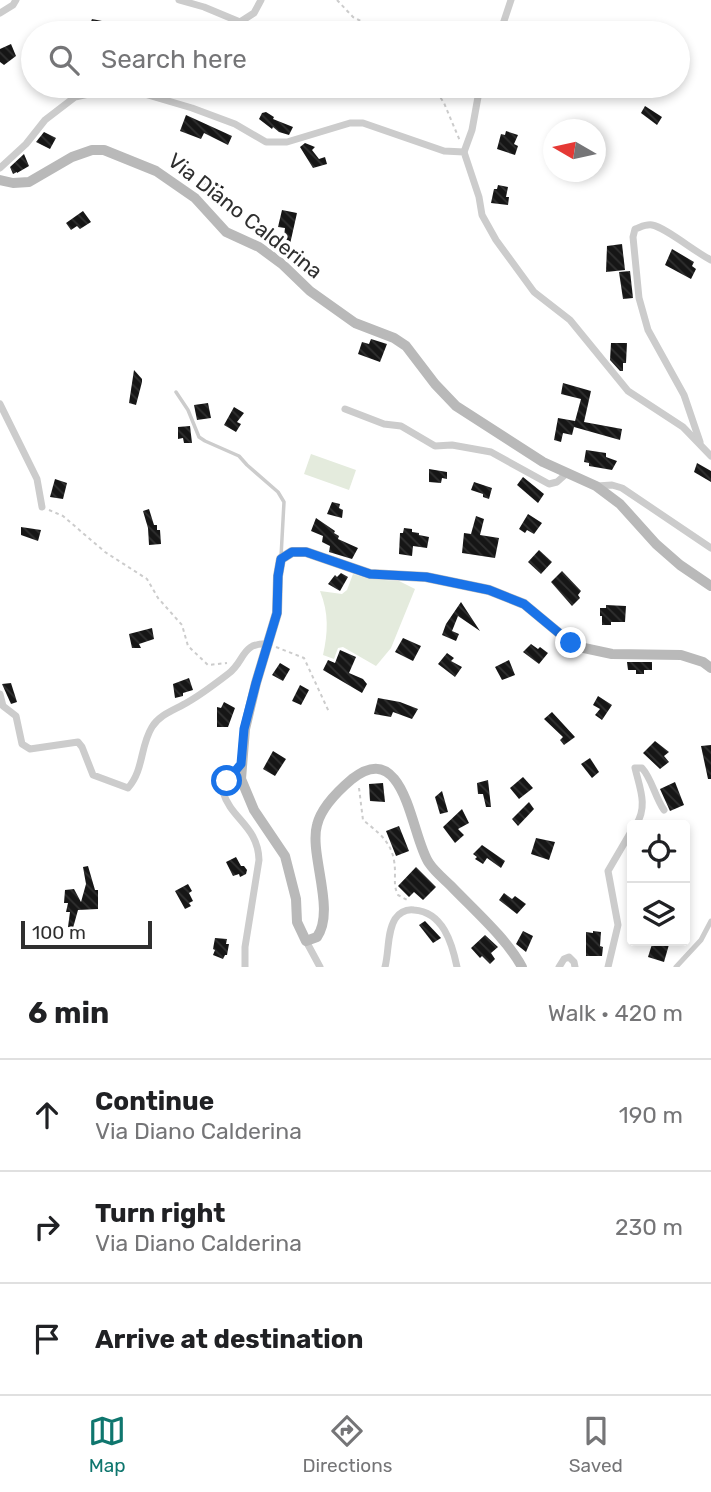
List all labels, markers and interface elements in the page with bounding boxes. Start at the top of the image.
search box [21,21,690,98]
icon: search [45,41,83,79]
text: Search here [101,44,247,75]
north arrow [543,119,606,182]
street label: Via Diano Calderina [163,148,327,284]
route end [555,627,586,658]
route start [211,765,242,796]
map controls [627,820,690,946]
button: locate [627,820,690,883]
button: layers [627,883,690,946]
scale bar [21,918,152,950]
text: 100 m [32,921,86,944]
text: 6 min [28,995,109,1031]
text: Walk · 420 m [548,999,683,1027]
text: Continue [95,1086,214,1117]
icon: ahead [28,1096,66,1134]
text: 190 m [619,1101,683,1129]
text: Via Diano Calderina [95,1117,302,1145]
text: Turn right [95,1198,225,1229]
icon: right [28,1208,66,1246]
text: 230 m [615,1213,683,1241]
text: Via Diano Calderina [95,1229,302,1257]
icon: arrive [28,1320,66,1358]
text: Arrive at destination [95,1324,363,1355]
tab: Map [88,1412,126,1477]
tab: Directions [302,1412,392,1477]
tab: Saved [569,1412,623,1477]

